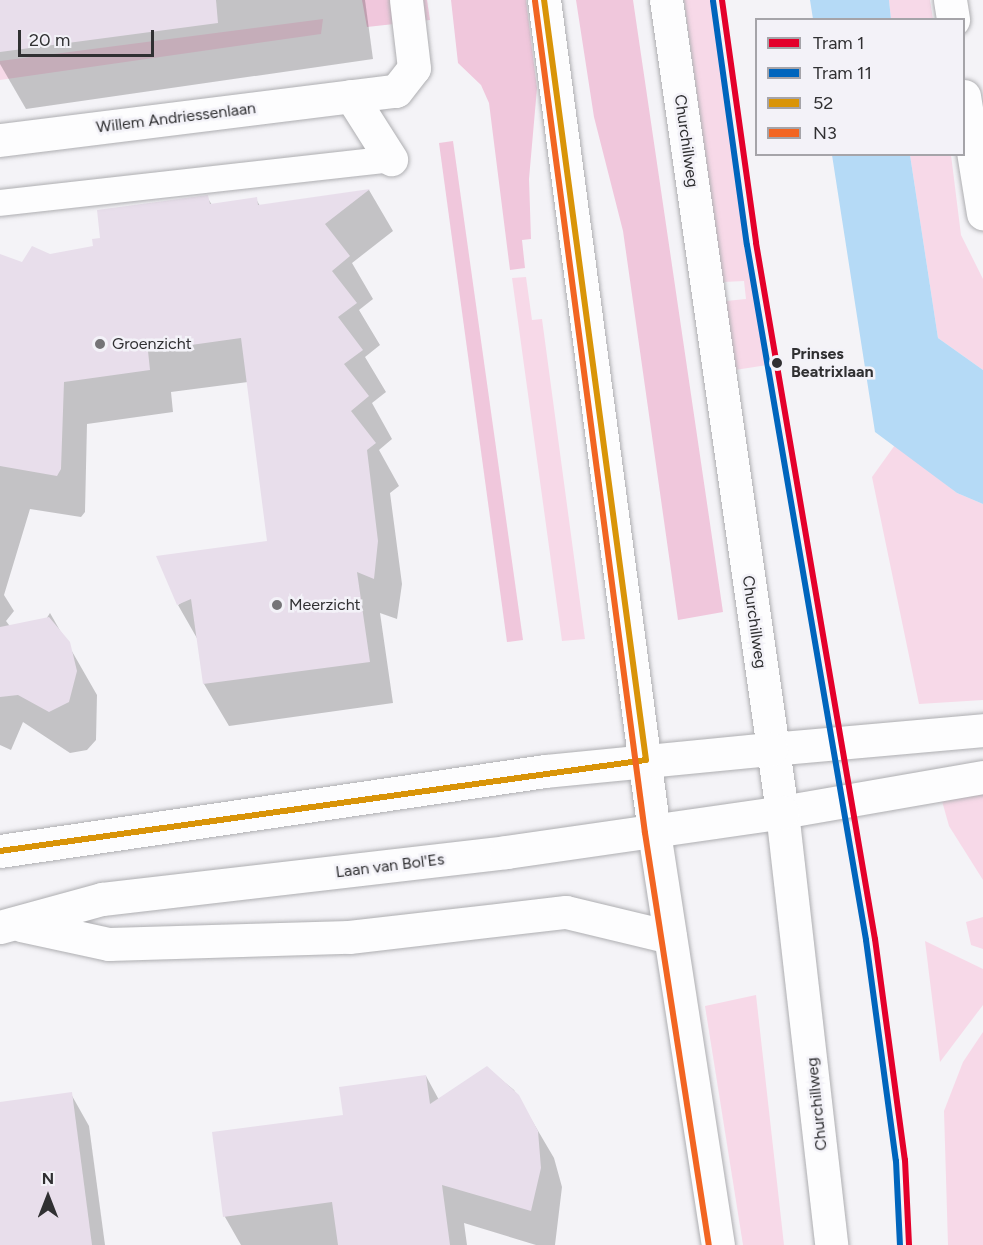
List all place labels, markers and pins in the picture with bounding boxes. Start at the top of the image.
place label: Groenzicht [112,334,192,354]
marker: Groenzicht [93,337,107,351]
place label: Prinses Beatrixlaan [791,344,874,382]
marker: Prinses Beatrixlaan [768,354,786,372]
place label: Meerzicht [289,595,361,615]
marker: Meerzicht [270,598,284,612]

